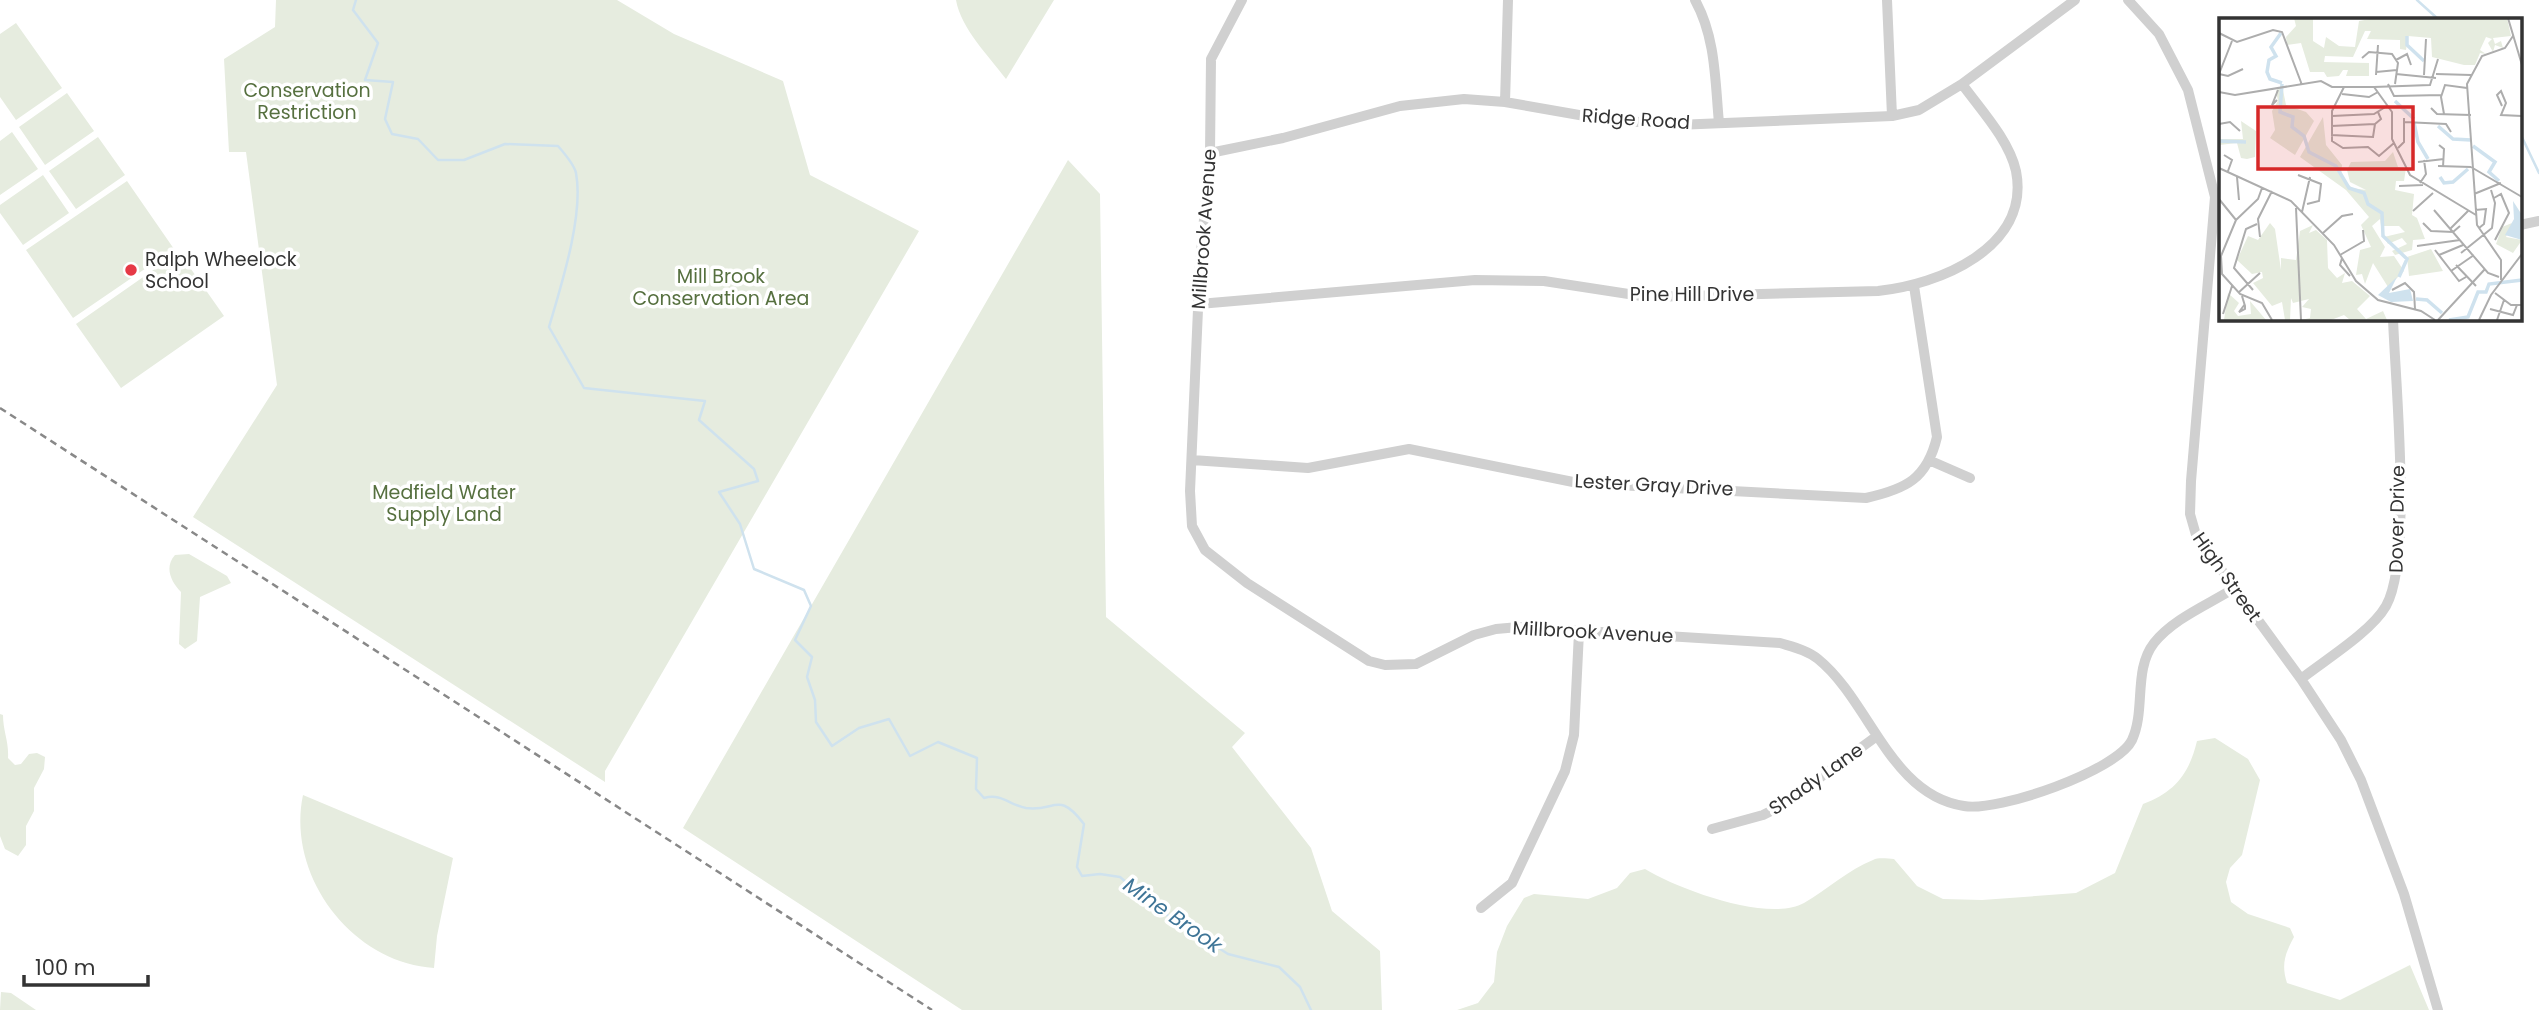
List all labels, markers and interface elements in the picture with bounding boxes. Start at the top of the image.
inset map [2219,18,2522,320]
park label: Conservation Restriction [243,77,371,126]
street label: Ridge Road [1581,102,1691,136]
street label: Millbrook Avenue [1185,148,1223,310]
place label: Ralph Wheelock School [145,246,297,295]
marker: Ralph Wheelock School [123,262,139,278]
park label: Mill Brook Conservation Area [633,263,809,312]
street label: Pine Hill Drive [1630,281,1754,308]
street label: Dover Drive [2383,465,2411,573]
street label: Lester Gray Drive [1574,467,1734,503]
park label: Medfield Water Supply Land [372,479,516,528]
street label: High Street [2186,527,2268,627]
street label: Millbrook Avenue [1512,614,1674,650]
street label: Shady Lane [1763,736,1869,822]
water label: Mine Brook [1118,870,1229,960]
scale bar [24,944,149,988]
text: 100 m [35,953,95,982]

